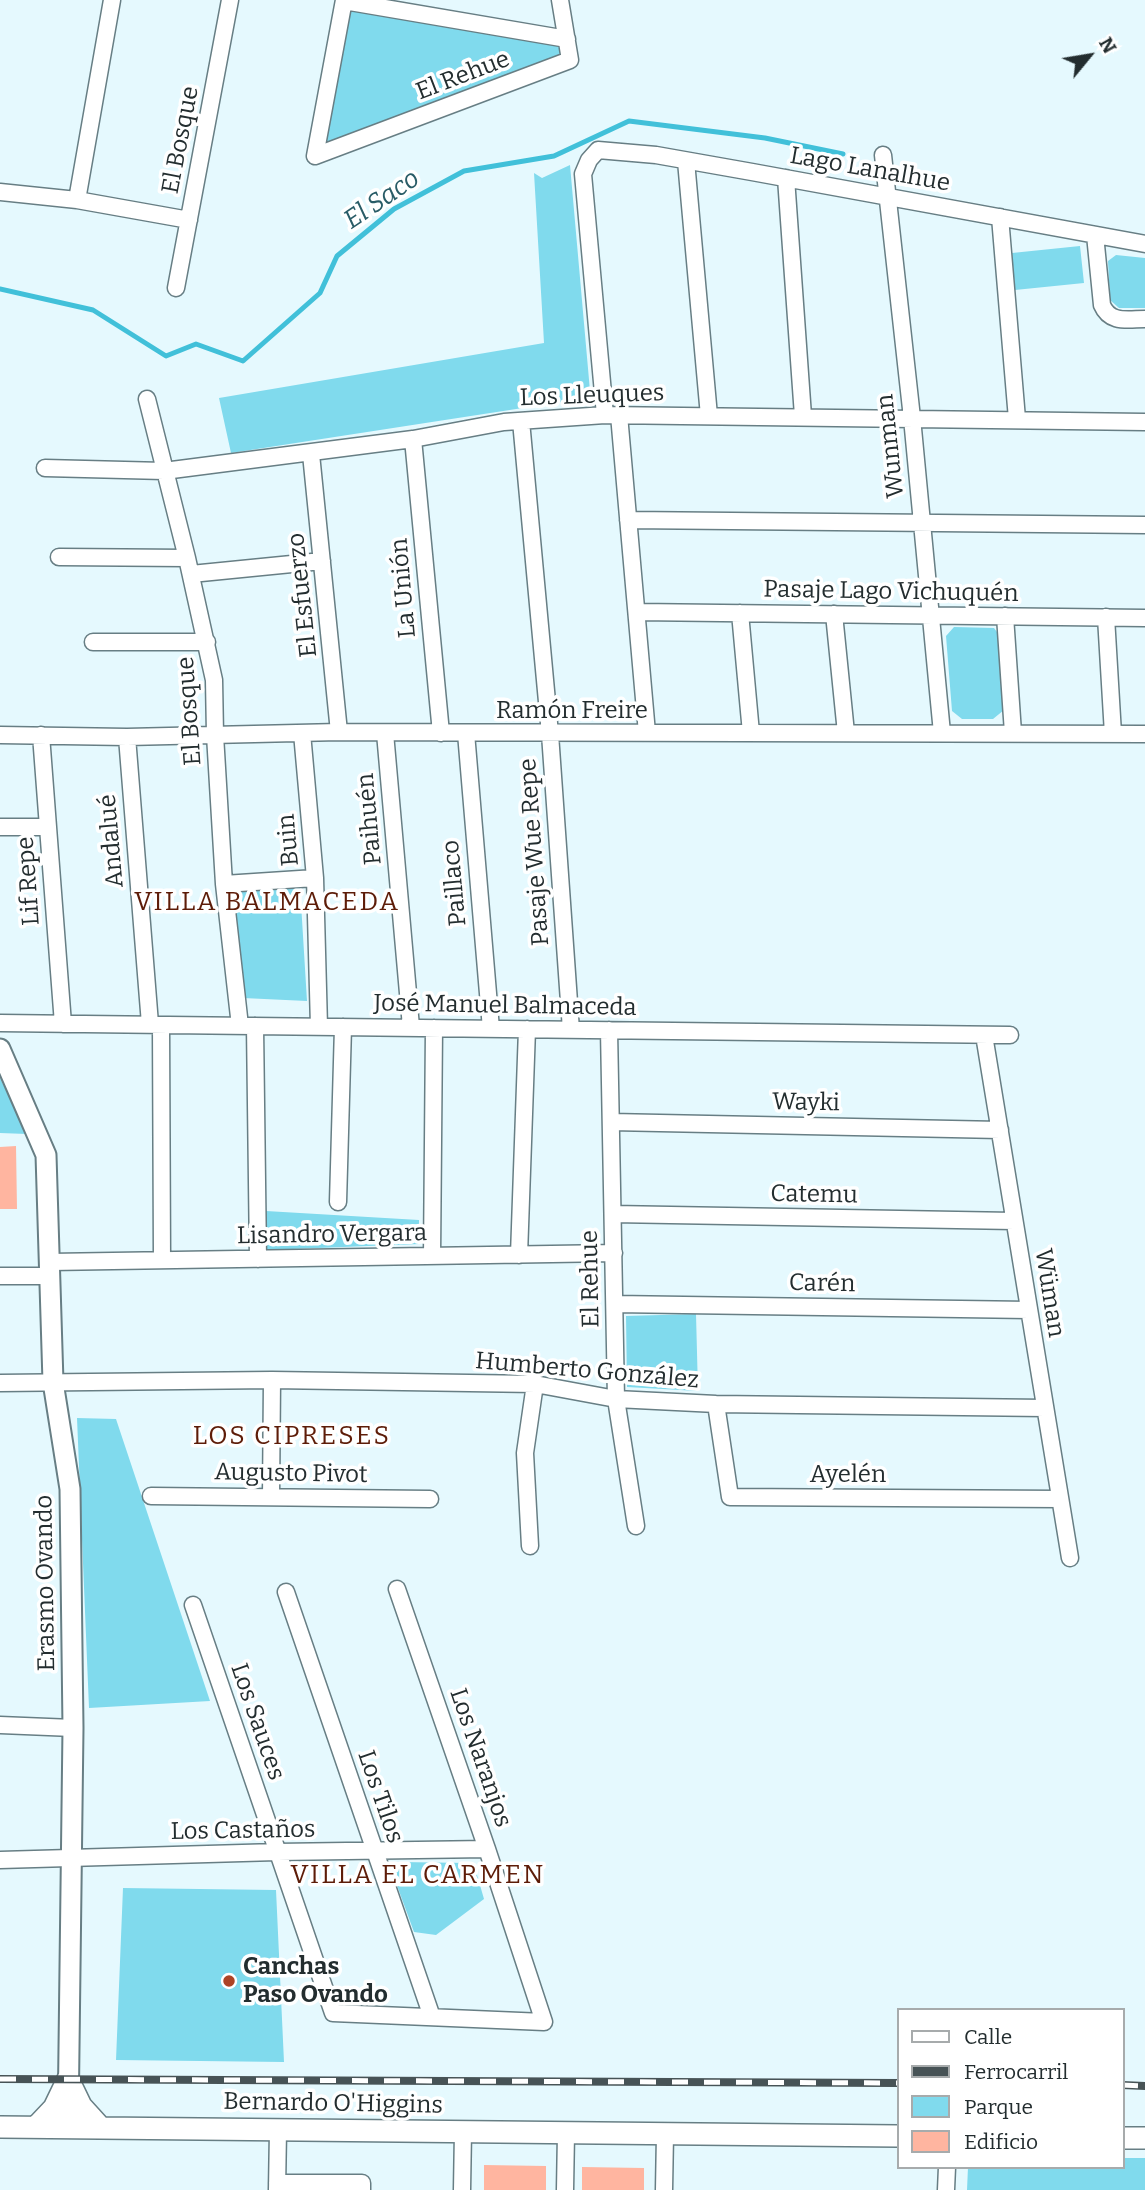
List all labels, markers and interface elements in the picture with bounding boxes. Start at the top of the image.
north arrow [1054,21,1124,91]
text: N [1094,33,1121,57]
street label: El Rehue [412,45,514,107]
street label: El Bosque [156,84,206,196]
street label: Lago Lanalhue [788,142,952,198]
water label: El Saco [338,164,426,236]
street label: Los Lleuques [519,379,665,413]
street label: Wunman [871,392,911,500]
street label: El Esfuerzo [282,531,324,659]
street label: La Unión [385,537,423,639]
street label: Pasaje Lago Vichuquén [763,575,1019,609]
street label: El Bosque [172,656,208,766]
street label: Ramón Freire [496,697,648,725]
street label: Pasaje Wue Repe [514,757,556,947]
street label: Paihuén [352,772,388,866]
street label: Andalué [94,793,130,889]
street label: Buin [272,813,306,867]
street label: Lif Repe [12,836,46,926]
street label: Paillaco [437,839,473,927]
district label: VILLA BALMACEDA [136,887,398,919]
street label: José Manuel Balmaceda [373,989,637,1023]
street label: Wayki [772,1088,840,1118]
street label: Catemu [770,1180,858,1210]
street label: Lisandro Vergara [237,1219,427,1251]
street label: El Rehue [576,1230,606,1328]
street label: Wüman [1028,1247,1070,1339]
street label: Carén [789,1269,855,1299]
street label: Humberto González [474,1347,700,1395]
district label: LOS CIPRESES [194,1421,390,1453]
street label: Augusto Pivot [214,1458,368,1490]
street label: Ayelén [810,1461,886,1489]
street label: Erasmo Ovando [30,1494,62,1672]
street label: Los Sauces [224,1660,290,1784]
street label: Los Naranjos [443,1685,517,1831]
street label: Los Tilos [351,1747,409,1847]
street label: Los Castaños [170,1815,316,1847]
district label: VILLA EL CARMEN [292,1860,544,1892]
place label: Canchas Paso Ovando [243,1953,388,2009]
marker: Canchas Paso Ovando [221,1973,237,1989]
legend [897,2008,1124,2169]
text: Calle [964,2024,1012,2050]
text: Ferrocarril [964,2059,1068,2085]
street label: Bernardo O'Higgins [223,2088,443,2120]
text: Parque [964,2094,1033,2120]
text: Edificio [964,2129,1038,2155]

